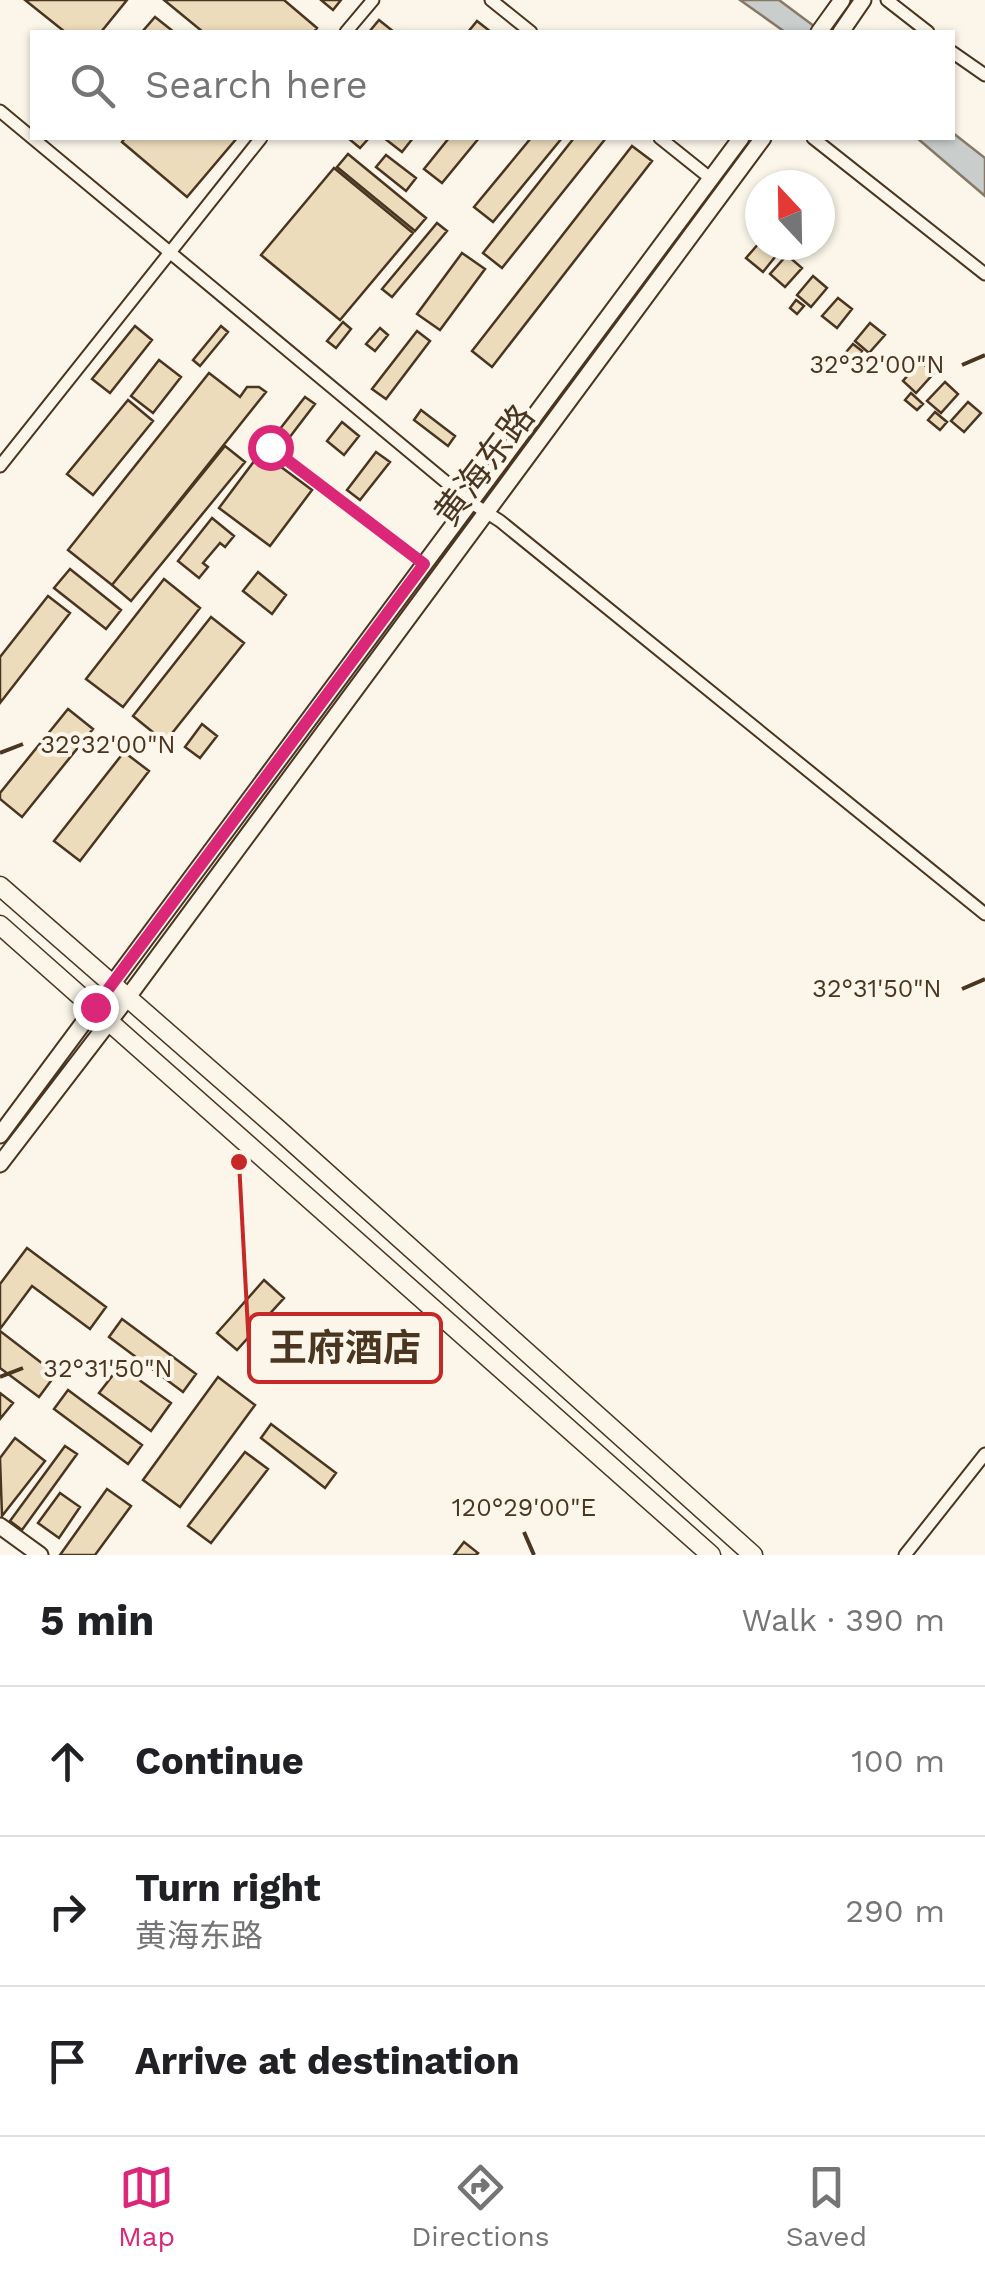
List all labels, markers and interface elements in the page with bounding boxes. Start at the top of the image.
search box [30,30,955,140]
icon: search [65,58,120,113]
text: Search here [145,63,368,107]
north arrow [745,170,835,260]
text: 32°32'00"N [809,350,945,379]
street label: 黄海东路 [425,396,543,534]
route start [248,425,294,471]
text: 32°32'00"N [40,730,176,759]
text: 32°31'50"N [812,974,942,1003]
route end [73,985,119,1031]
callout: 王府酒店 [249,1314,441,1382]
text: 王府酒店 [269,1326,421,1370]
text: 32°31'50"N [43,1354,173,1383]
text: 120°29'00"E [452,1493,596,1522]
text: 5 min [40,1596,154,1645]
text: Walk · 390 m [741,1601,945,1639]
icon: ahead [40,1734,95,1789]
text: Continue [135,1739,304,1783]
text: 100 m [851,1742,945,1780]
text: Turn right [135,1866,321,1910]
icon: right [40,1884,95,1939]
text: 290 m [845,1892,945,1930]
text: 黄海东路 [135,1917,263,1955]
icon: arrive [40,2034,95,2089]
text: Arrive at destination [135,2039,520,2083]
tab: Map [118,2160,175,2253]
tab: Directions [411,2160,550,2253]
tab: Saved [786,2160,867,2253]

